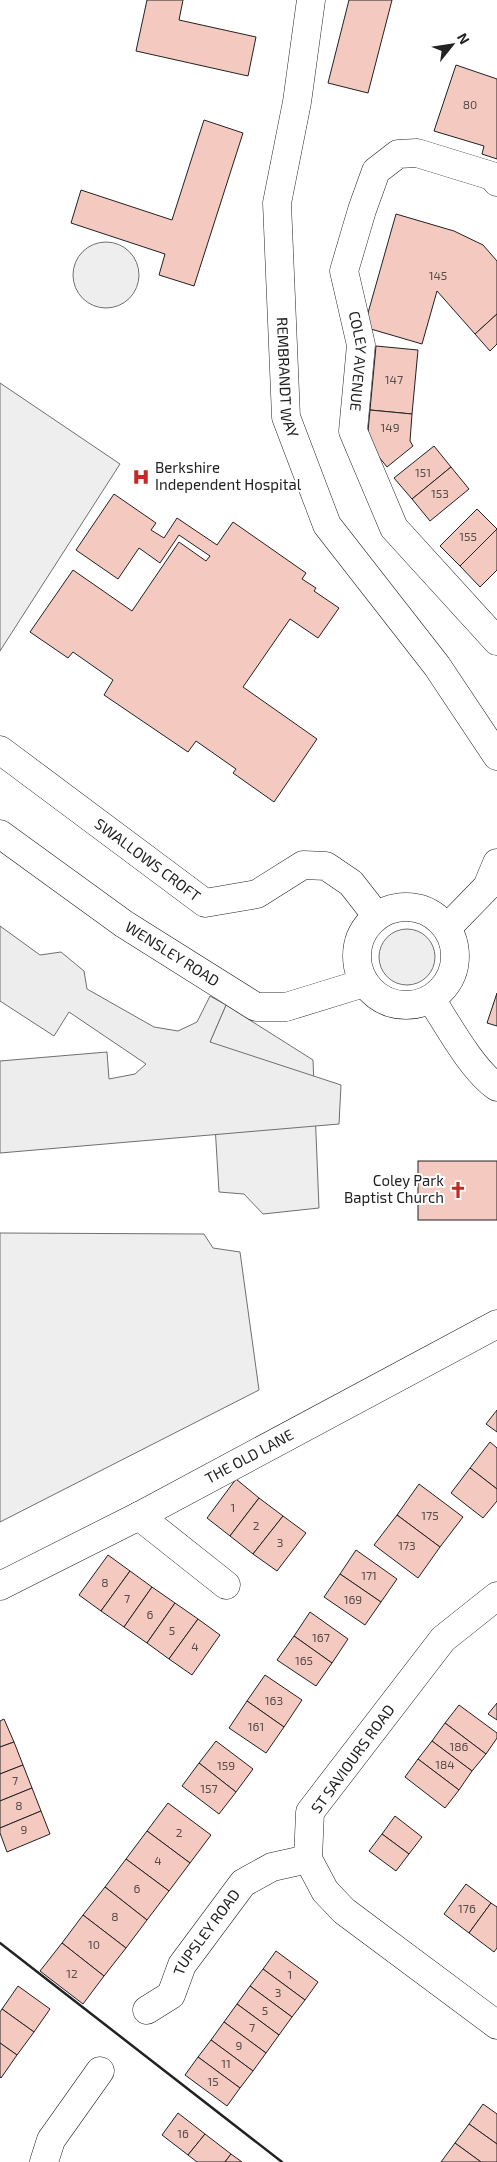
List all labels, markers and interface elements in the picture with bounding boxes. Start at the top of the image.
north arrow [427,20,477,70]
text: N [454,30,474,47]
house number: 80 [463,97,477,111]
house number: 145 [429,268,447,282]
street label: COLEY AVENUE [345,309,371,412]
street label: REMBRANDT WAY [274,317,303,441]
house number: 147 [385,372,403,386]
house number: 149 [380,420,400,434]
place label: Berkshire Independent Hospital [155,458,302,493]
house number: 151 [415,465,431,479]
hospital icon: Berkshire Independent Hospital [131,467,151,487]
house number: 153 [431,486,449,500]
house number: 155 [459,529,477,543]
street label: SWALLOWS CROFT [92,814,205,905]
street label: WENSLEY ROAD [122,917,223,990]
place label: Coley Park Baptist Church [344,1171,444,1206]
church icon: Coley Park Baptist Church [448,1180,468,1200]
street label: THE OLD LANE [202,1425,296,1487]
house number: 1 [231,1500,235,1514]
house number: 175 [421,1508,439,1522]
house number: 2 [253,1518,260,1532]
house number: 3 [277,1535,283,1549]
house number: 173 [398,1538,416,1552]
house number: 171 [361,1568,377,1582]
house number: 8 [101,1575,109,1589]
house number: 7 [124,1591,130,1605]
house number: 169 [344,1592,362,1606]
house number: 6 [147,1607,154,1621]
house number: 5 [169,1623,175,1637]
house number: 167 [312,1630,330,1644]
house number: 4 [191,1639,199,1653]
house number: 165 [295,1653,313,1667]
house number: 163 [265,1693,283,1707]
street label: ST SAVIOURS ROAD [307,1701,398,1816]
house number: 161 [248,1719,264,1733]
house number: 186 [450,1739,469,1753]
house number: 184 [435,1757,455,1771]
house number: 159 [217,1758,235,1772]
house number: 7 [12,1773,18,1787]
house number: 157 [200,1781,218,1795]
house number: 8 [15,1798,23,1812]
house number: 9 [21,1822,28,1836]
house number: 2 [176,1825,183,1839]
house number: 4 [154,1853,162,1867]
house number: 6 [134,1881,141,1895]
street label: TUPSLEY ROAD [169,1885,243,1977]
house number: 176 [458,1901,476,1915]
house number: 8 [111,1909,119,1923]
house number: 10 [88,1937,100,1951]
house number: 12 [66,1966,78,1980]
house number: 1 [288,1967,292,1981]
house number: 3 [275,1985,281,1999]
house number: 5 [262,2003,268,2017]
house number: 7 [249,2020,255,2034]
house number: 9 [236,2038,243,2052]
house number: 11 [221,2056,231,2070]
house number: 15 [207,2074,219,2088]
house number: 16 [177,2126,189,2140]

